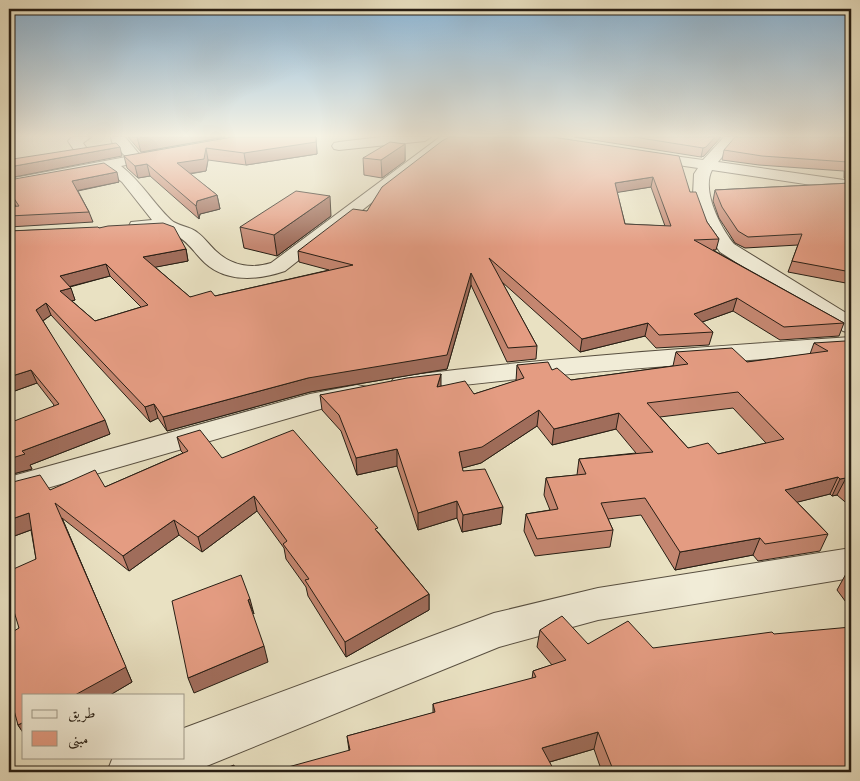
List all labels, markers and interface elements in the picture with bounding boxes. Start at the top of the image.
legend [22,694,185,758]
text: طريق [68,704,95,723]
text: مبنى [68,730,88,750]

